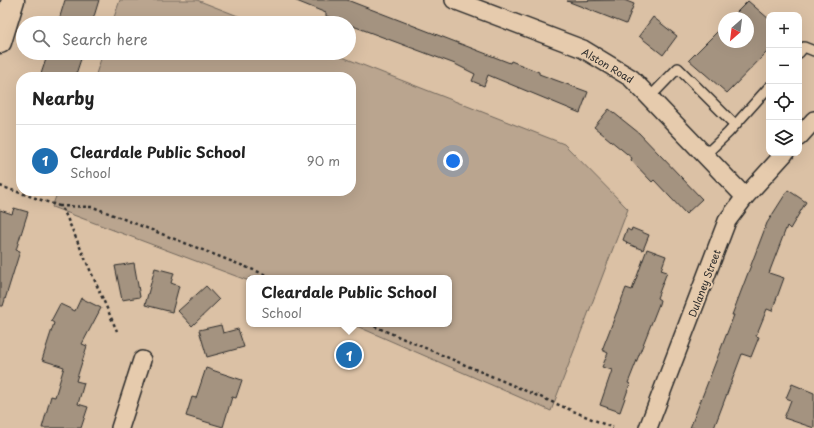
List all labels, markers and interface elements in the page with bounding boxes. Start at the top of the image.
north arrow [718,12,754,48]
map controls [766,12,802,156]
button: + [766,12,802,48]
search box [16,16,356,60]
icon: search [30,27,52,49]
text: Search here [62,27,148,50]
street label: Alston Road [579,44,637,86]
button: − [766,48,802,84]
button: locate [766,84,802,120]
text: Nearby [32,85,94,111]
button: layers [766,120,802,156]
text: Cleardale Public School [70,140,246,163]
text: 1 [42,151,48,170]
text: 90 m [307,151,340,170]
your location [443,151,463,171]
text: School [70,163,111,182]
street label: Dulaney Street [684,247,724,319]
popup [246,275,452,327]
text: Cleardale Public School [261,280,437,303]
text: School [261,303,302,322]
pin: 1 [336,340,362,370]

